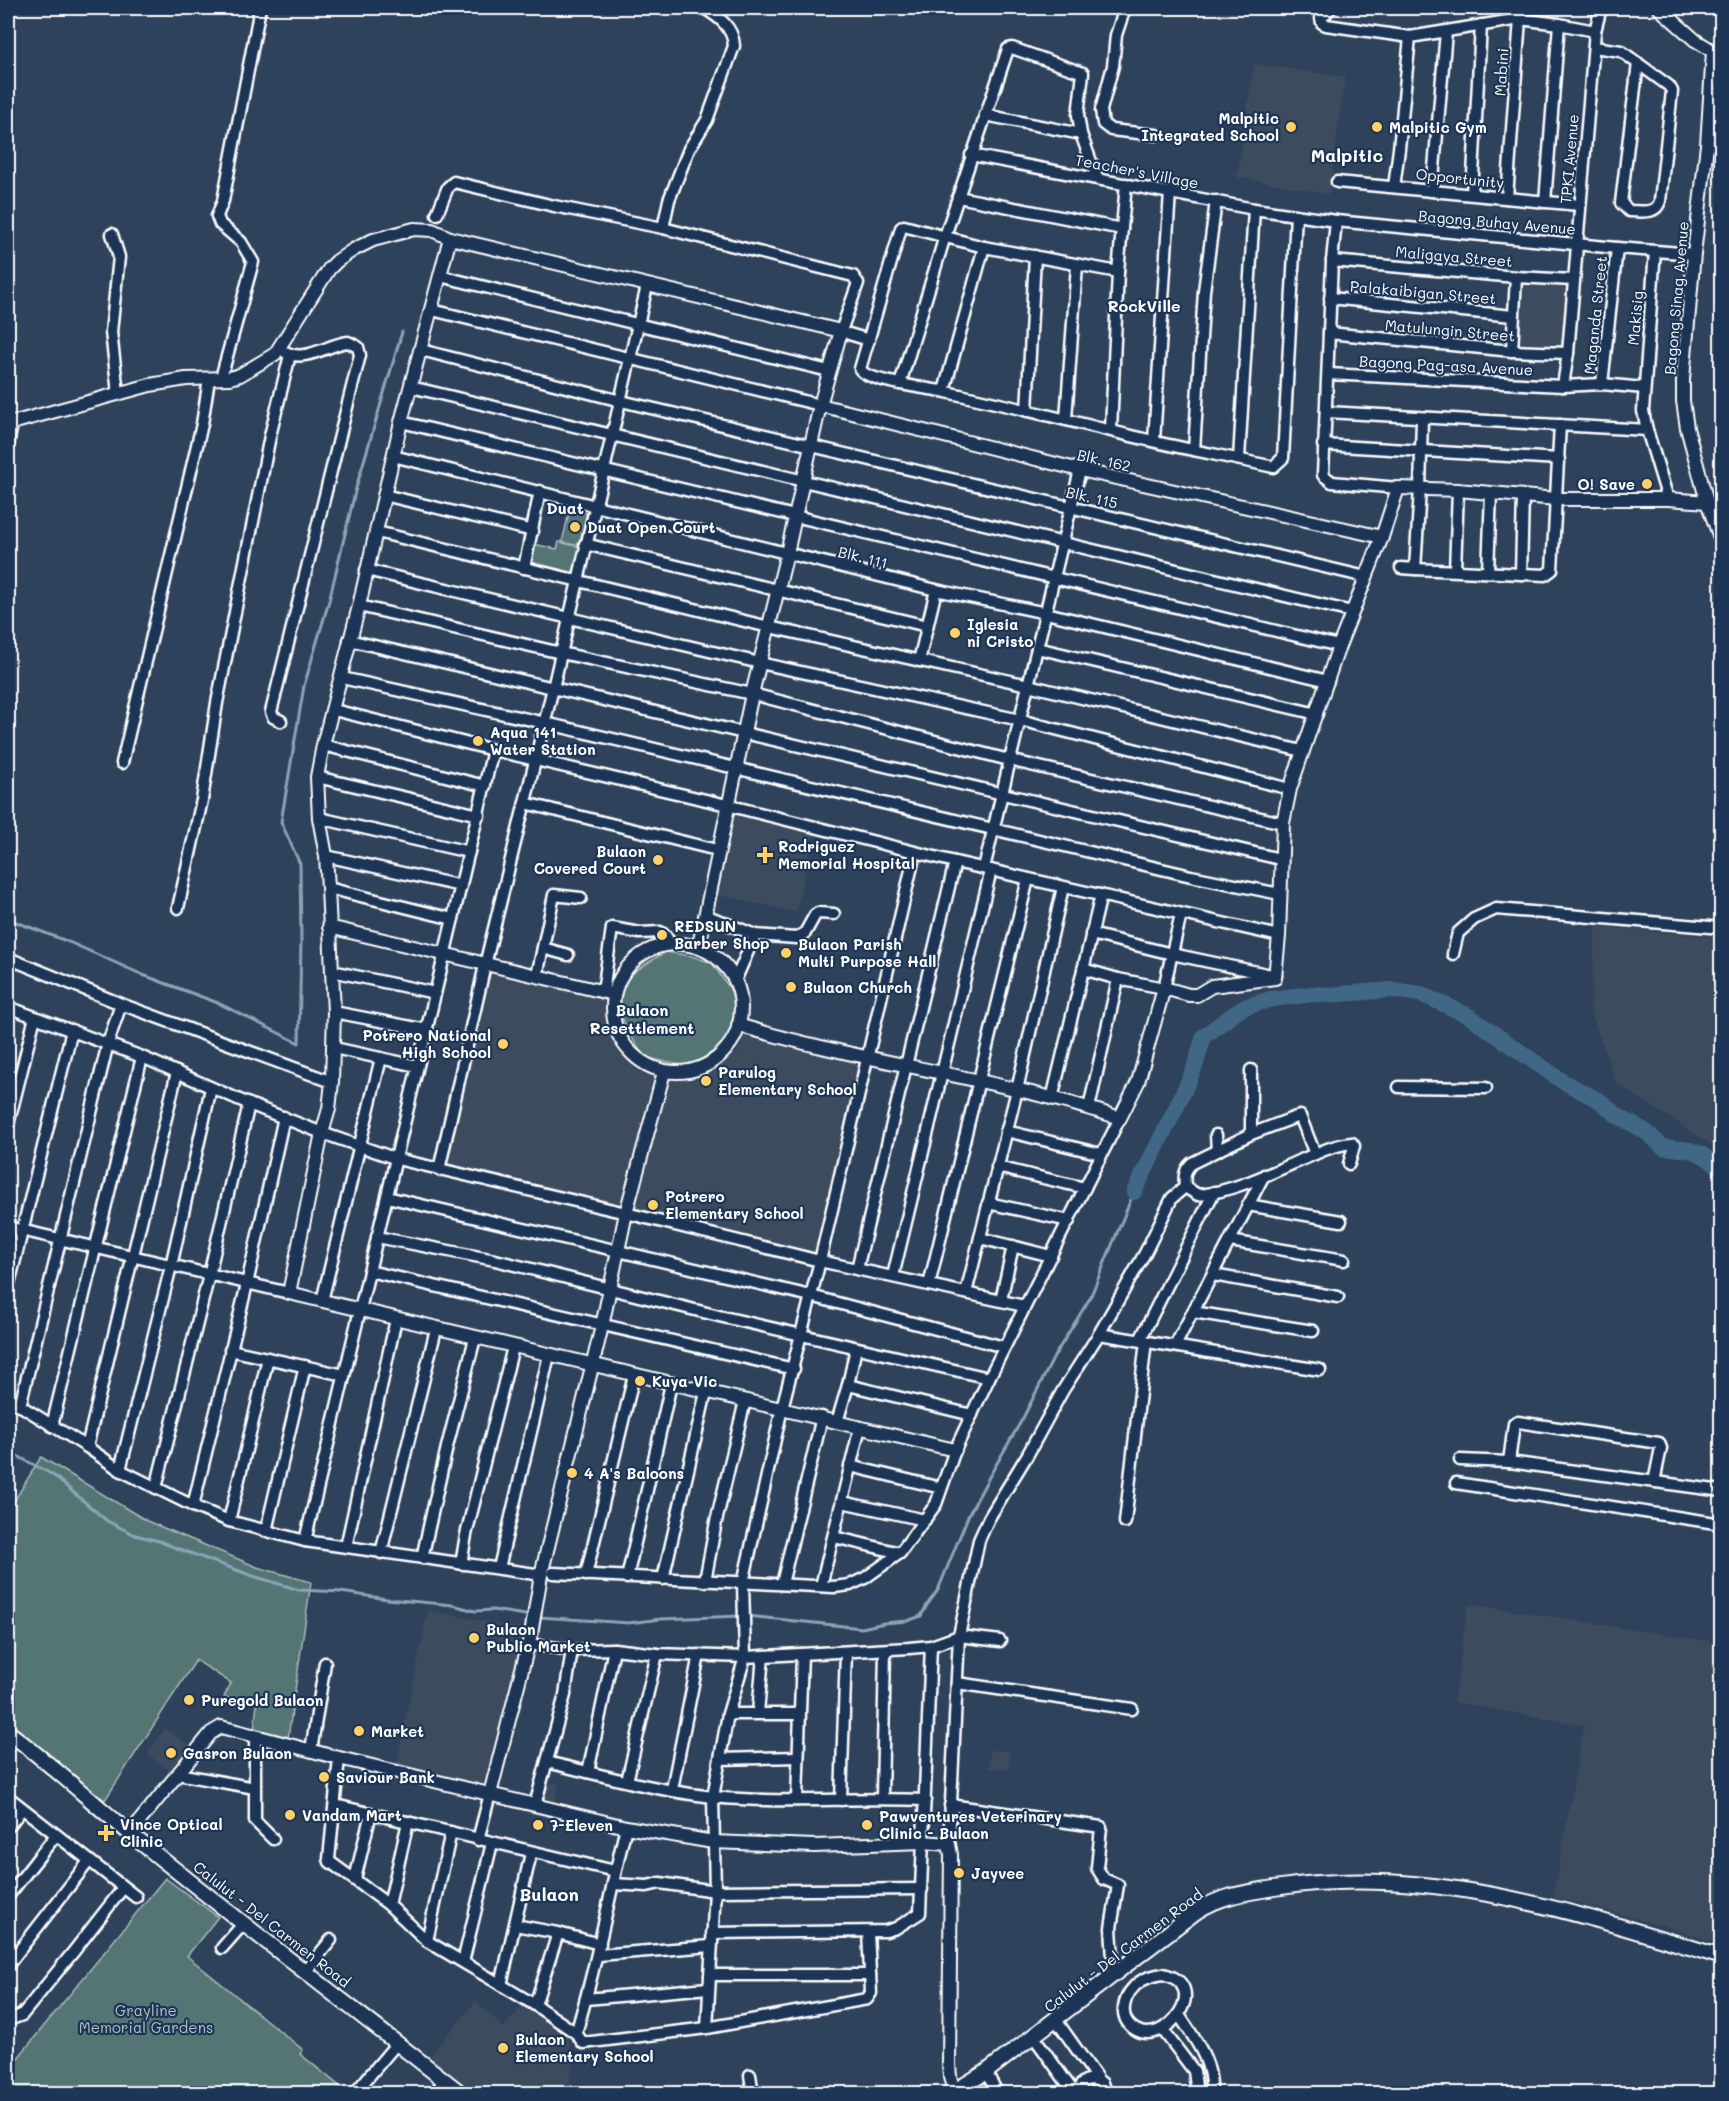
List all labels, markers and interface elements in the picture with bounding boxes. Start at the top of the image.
street label: Mabini [1489,47,1513,97]
place label: Malpitic Integrated School [1141,108,1279,145]
street label: TPKI Avenue [1555,113,1583,205]
place label: Malpitic Gym [1389,117,1487,137]
marker: Malpitic Integrated School [1284,120,1298,134]
marker: Malpitic Gym [1370,120,1384,134]
district label: Malpitic [1311,143,1384,167]
street label: Teacher's Village [1073,149,1201,193]
street label: Opportunity [1415,163,1505,193]
street label: Bagong Buhay Avenue [1417,205,1577,239]
street label: Bagong Sinag Avenue [1659,220,1693,376]
street label: Maligaya Street [1395,241,1513,271]
street label: Maganda Street [1579,255,1611,375]
street label: Palakaibigan Street [1349,276,1497,308]
street label: Makisig [1623,290,1647,346]
district label: RockVille [1107,295,1181,316]
street label: Matulungin Street [1384,314,1516,346]
street label: Bagong Pag-asa Avenue [1358,350,1534,380]
street label: Blk. 162 [1075,444,1133,476]
place label: O! Save [1578,474,1635,494]
marker: O! Save [1640,477,1654,491]
street label: Blk. 115 [1064,481,1120,513]
district label: Duat [546,497,584,518]
place label: Duat Open Court [587,517,716,537]
marker: Duat Open Court [568,520,582,534]
street label: Blk. 111 [836,541,890,573]
place label: Iglesia ni Cristo [967,614,1033,651]
marker: Iglesia ni Cristo [948,626,962,640]
place label: Aqua 141 Water Station [490,722,596,759]
marker: Aqua 141 Water Station [471,734,485,748]
place label: Rodriguez Memorial Hospital [778,836,915,873]
place label: Bulaon Covered Court [534,841,646,878]
marker: Rodriguez Memorial Hospital [756,846,774,864]
marker: Bulaon Covered Court [651,853,665,867]
place label: REDSUN Barber Shop [674,916,770,953]
marker: REDSUN Barber Shop [655,928,669,942]
place label: Bulaon Parish Multi Purpose Hall [798,934,936,971]
marker: Bulaon Parish Multi Purpose Hall [779,946,793,960]
place label: Bulaon Church [803,977,912,997]
marker: Bulaon Church [784,980,798,994]
district label: Bulaon Resettlement [590,999,694,1038]
place label: Potrero National High School [363,1025,491,1062]
marker: Potrero National High School [496,1037,510,1051]
place label: Parulog Elementary School [718,1062,857,1099]
marker: Parulog Elementary School [699,1074,713,1088]
place label: Potrero Elementary School [665,1186,804,1223]
marker: Potrero Elementary School [646,1198,660,1212]
place label: Kuya Vic [652,1371,717,1391]
marker: Kuya Vic [633,1374,647,1388]
place label: 4 A's Baloons [584,1463,684,1483]
marker: 4 A's Baloons [565,1466,579,1480]
place label: Bulaon Public Market [486,1619,591,1656]
marker: Bulaon Public Market [467,1631,481,1645]
place label: Puregold Bulaon [201,1690,323,1710]
marker: Puregold Bulaon [182,1693,196,1707]
place label: Market [371,1721,424,1741]
marker: Market [352,1724,366,1738]
place label: Gasron Bulaon [183,1743,292,1763]
marker: Gasron Bulaon [164,1746,178,1760]
place label: Saviour Bank [336,1767,435,1787]
marker: Saviour Bank [317,1770,331,1784]
place label: Vandam Mart [302,1805,402,1825]
place label: Pawventures Veterinary Clinic - Bulaon [879,1806,1062,1843]
marker: Vandam Mart [283,1808,297,1822]
place label: Vince Optical Clinic [120,1814,223,1851]
place label: 7-Eleven [550,1815,613,1835]
marker: 7-Eleven [531,1818,545,1832]
marker: Pawventures Veterinary Clinic - Bulaon [860,1818,874,1832]
marker: Vince Optical Clinic [97,1824,115,1842]
street label: Calulut - Del Carmen Road [189,1856,355,1992]
place label: Jayvee [971,1863,1024,1883]
marker: Jayvee [952,1866,966,1880]
district label: Bulaon [519,1882,579,1906]
street label: Calulut - Del Carmen Road [1040,1884,1206,2016]
park label: Grayline Memorial Gardens [79,2000,213,2037]
place label: Bulaon Elementary School [515,2029,654,2066]
marker: Bulaon Elementary School [496,2041,510,2055]

